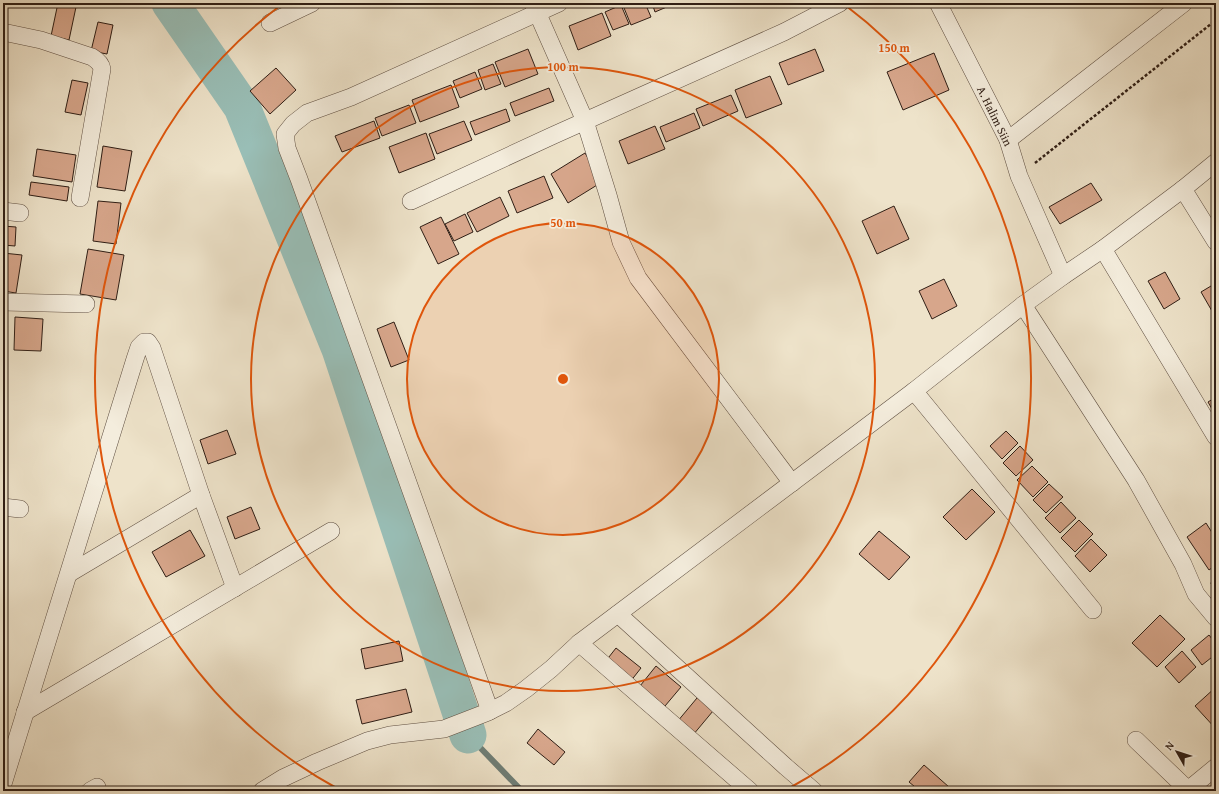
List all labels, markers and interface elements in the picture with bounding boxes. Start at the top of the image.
text: 150 m [878,39,911,56]
text: 100 m [547,58,580,75]
street label: A. Halim Siin [973,83,1017,149]
text: 50 m [550,214,576,231]
centre of rings [556,372,570,386]
north arrow [1157,732,1197,772]
text: N [1161,737,1178,754]

